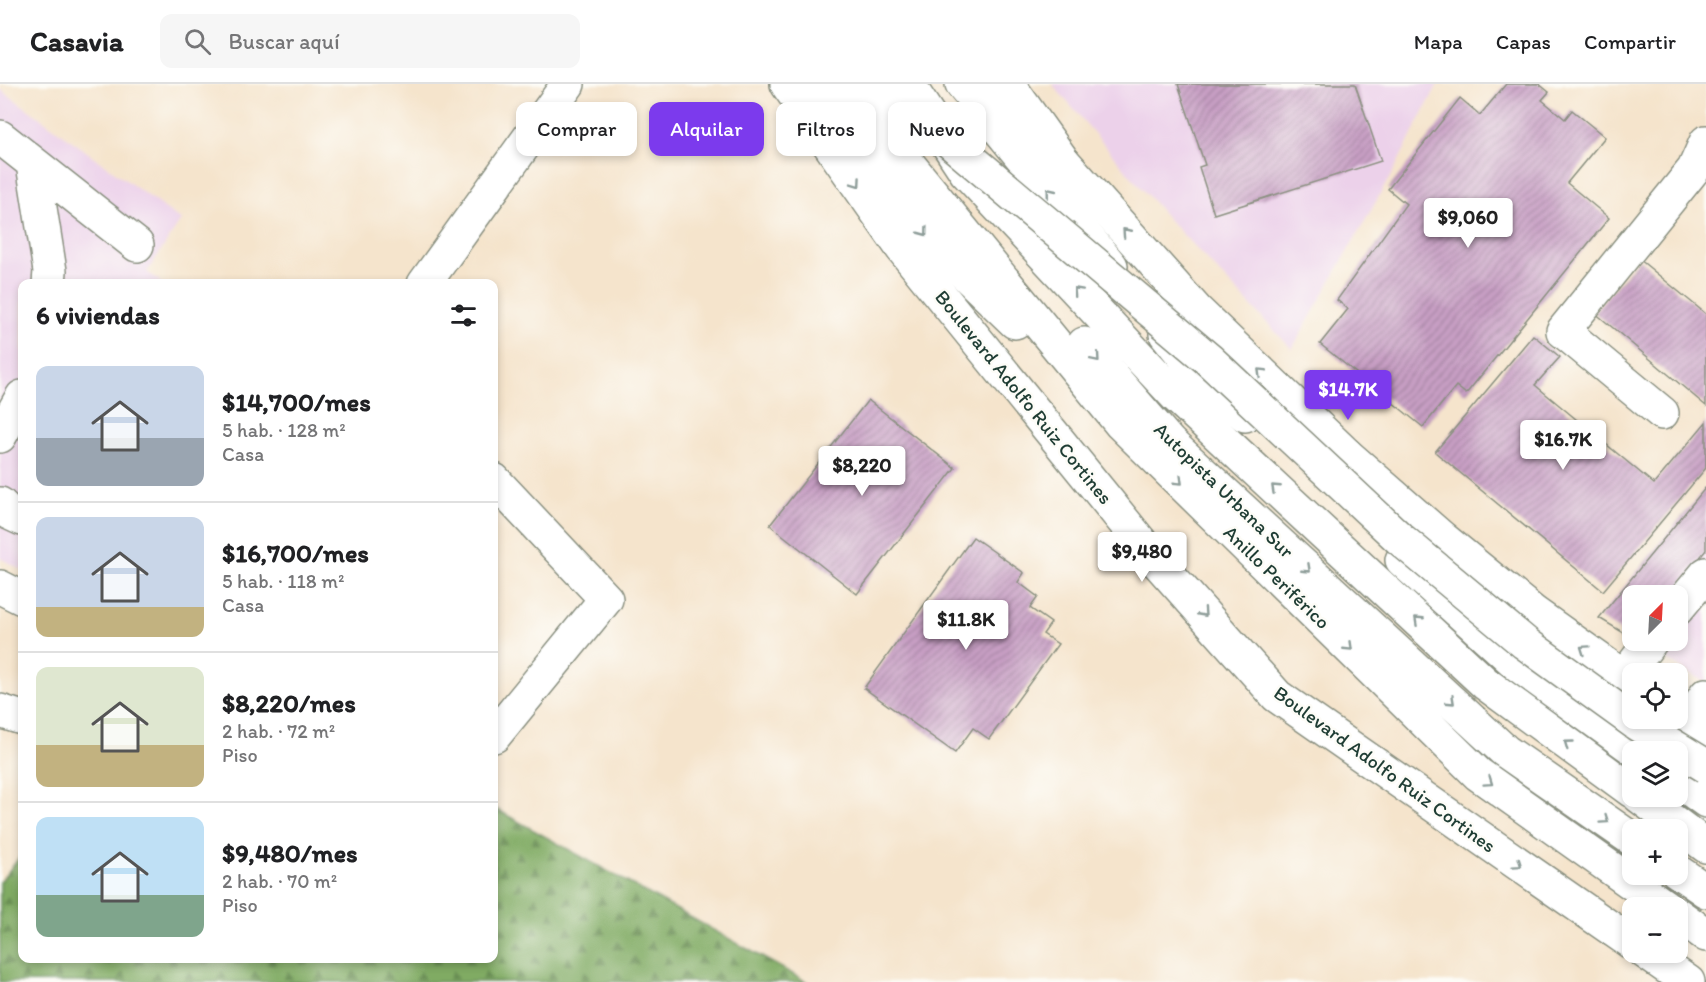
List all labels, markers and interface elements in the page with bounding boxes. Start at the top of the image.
search box [160,14,580,68]
text: Casavia [30,24,124,58]
icon: search [181,25,214,58]
text: Buscar aquí [229,28,340,55]
text: Mapa [1414,29,1463,54]
text: Capas [1496,29,1551,54]
text: Compartir [1584,29,1676,54]
chip: Comprar [516,102,637,156]
chip: Alquilar [649,102,764,156]
chip: Filtros [776,102,876,156]
chip: Nuevo [888,102,986,156]
one-way arrow [850,177,861,188]
one-way arrow [1047,188,1058,199]
pin: $9,060 [1419,198,1517,249]
text: $9,060 [1438,205,1498,229]
one-way arrow [917,225,928,236]
one-way arrow [1122,228,1133,238]
street label: Boulevard Adolfo Ruiz Cortines [930,285,1118,509]
one-way arrow [1073,287,1084,298]
text: 6 viviendas [36,299,160,331]
icon: filters [447,299,480,332]
one-way arrow [1089,351,1100,361]
one-way arrow [1257,369,1268,380]
pin: $14.7K [1299,370,1397,421]
text: $14.7K [1318,377,1378,401]
text: $14,700/mes [222,386,371,418]
icon: home [84,390,156,462]
street label: Autopista Urbana Sur [1149,417,1299,563]
text: 5 hab. · 128 m² [222,418,346,442]
pin: $16.7K [1514,420,1612,471]
text: $16.7K [1534,427,1592,451]
text: Casa [222,442,264,466]
pin: $8,220 [813,446,911,497]
text: $8,220 [832,453,892,477]
one-way arrow [1173,474,1183,485]
one-way arrow [1271,484,1281,495]
street label: Anillo Periférico [1219,520,1335,634]
pin: $9,480 [1093,532,1191,583]
text: $16,700/mes [222,537,369,569]
text: $9,480 [1112,539,1172,563]
icon: home [84,541,156,613]
one-way arrow [1301,562,1311,573]
text: 5 hab. · 118 m² [222,569,344,593]
north arrow [1622,585,1688,651]
map controls [1622,585,1688,963]
text: Casa [222,593,264,617]
pin: $11.8K [917,600,1015,651]
one-way arrow [1196,606,1207,617]
text: $11.8K [937,607,995,631]
one-way arrow [1414,617,1425,628]
one-way arrow [1341,639,1352,650]
one-way arrow [1580,645,1591,656]
button: locate [1622,663,1688,729]
street label: Boulevard Adolfo Ruiz Cortines [1269,680,1501,858]
text: $8,220/mes [222,687,356,719]
icon: home [84,691,156,763]
one-way arrow [1444,694,1455,705]
text: 2 hab. · 72 m² [222,719,335,743]
one-way arrow [1564,740,1575,751]
button: layers [1622,741,1688,807]
text: Piso [222,743,258,767]
one-way arrow [1483,775,1494,786]
one-way arrow [1598,813,1609,824]
button: + [1622,819,1688,885]
text: $9,480/mes [222,837,358,869]
icon: home [84,841,156,913]
one-way arrow [1512,857,1523,868]
text: 2 hab. · 70 m² [222,869,337,893]
text: Piso [222,893,258,917]
button: − [1622,897,1688,963]

